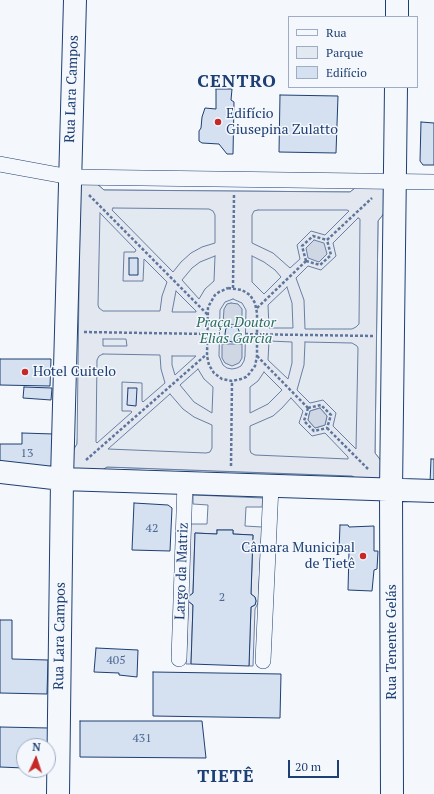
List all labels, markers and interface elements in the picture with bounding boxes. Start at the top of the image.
legend [288,16,418,88]
text: Rua [326,25,347,40]
street label: Rua Lara Campos [62,35,82,143]
text: Parque [326,45,363,60]
text: Edifício [326,65,367,80]
district label: CENTRO [197,71,277,93]
place label: Edifício Giusepina Zulatto [226,106,338,138]
marker: Edifício Giusepina Zulatto [213,117,223,127]
park label: Praça Doutor Elias Garcia [196,315,276,348]
place label: Hotel Cuitelo [33,364,116,380]
marker: Hotel Cuitelo [20,367,30,377]
house number: 13 [21,447,33,461]
house number: 42 [146,522,158,536]
street label: Largo da Matriz [172,522,192,620]
place label: Câmara Municipal de Tietê [241,540,355,572]
marker: Câmara Municipal de Tietê [358,551,368,561]
street label: Rua Lara Campos [51,582,69,690]
street label: Rua Tenente Gelás [384,584,400,700]
house number: 2 [219,591,225,605]
house number: 405 [106,654,126,668]
house number: 431 [132,732,152,746]
north arrow [16,738,56,778]
text: N [32,740,41,754]
scale bar [290,752,341,778]
text: 20 m [295,759,321,774]
district label: TIETÊ [197,766,255,788]

